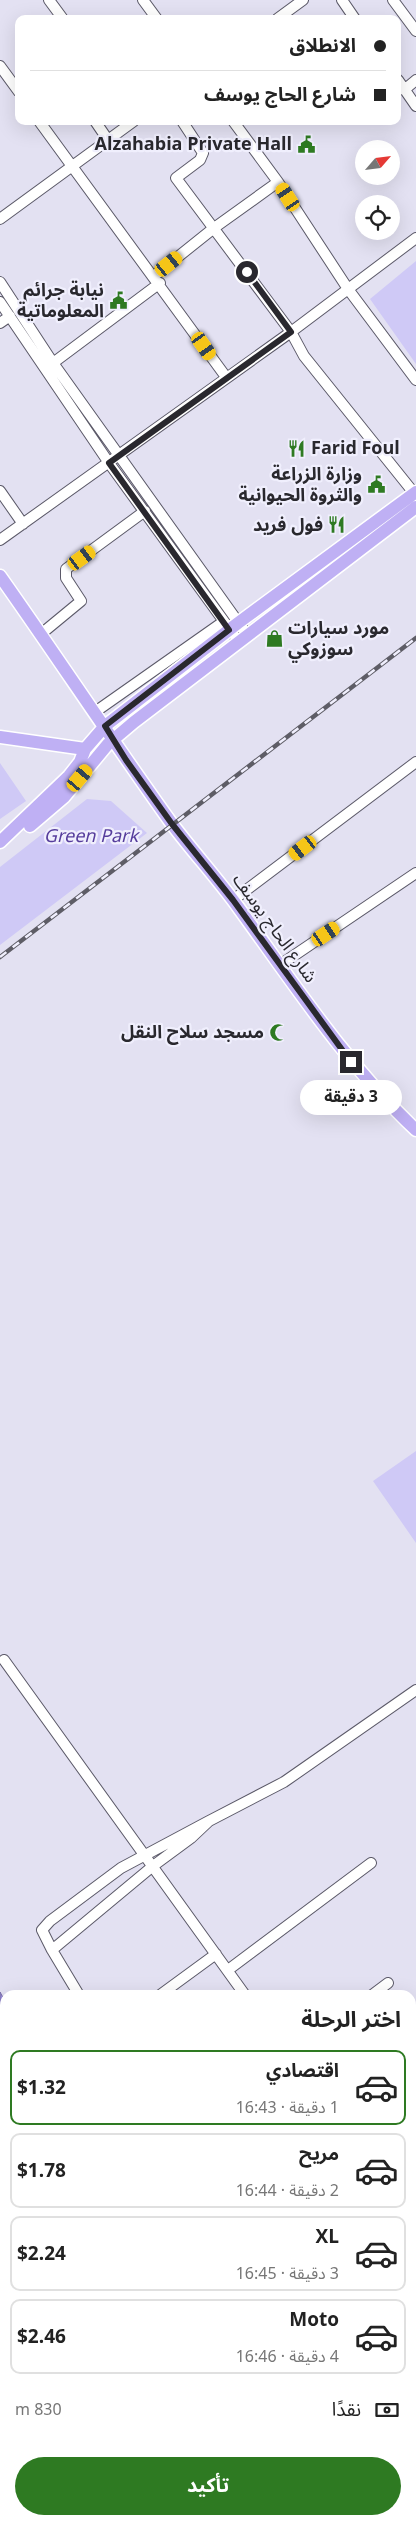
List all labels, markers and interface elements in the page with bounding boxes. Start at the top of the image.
text: الانطلاق [290,26,356,66]
text: شارع الحاج يوسف [204,75,356,115]
place label: Alzahabia Private Hall [94,125,292,163]
public building icon: Alzahabia Private Hall [296,134,316,154]
north arrow [355,140,400,185]
map controls [355,140,400,240]
car [273,180,302,214]
button: locate [355,195,400,240]
car [152,249,185,279]
route start [236,261,258,283]
place label: نيابة جرائم المعلوماتية [17,271,104,330]
public building icon: نيابة جرائم المعلوماتية [108,290,128,310]
car [189,329,218,363]
place label: Farid Foul [311,429,400,467]
restaurant icon: Farid Foul [287,438,307,458]
place label: وزارة الزراعة والثروة الحيوانية [238,455,362,514]
public building icon: وزارة الزراعة والثروة الحيوانية [366,474,386,494]
place label: فول فريد [253,506,323,544]
restaurant icon: فول فريد [327,515,347,535]
car [65,543,98,573]
place label: مورد سيارات سوزوكي [288,609,389,668]
shop icon: مورد سيارات سوزوكي [264,628,284,648]
car [64,762,95,794]
park label: Green Park [44,817,141,855]
car [286,833,319,863]
street label: شارع الحاج يوسف [222,864,328,992]
car [309,919,342,949]
place label: مسجد سلاح النقل [121,1013,264,1051]
mosque icon: مسجد سلاح النقل [268,1022,288,1042]
route end [340,1051,362,1073]
callout: 3 دقيقة [300,1080,402,1114]
text: 3 دقيقة [324,1080,378,1114]
text: اختر الرحلة [301,1997,401,2043]
text: اقتصادي [266,2051,339,2091]
icon: car [354,2065,399,2110]
text: $1.32 [17,2068,66,2108]
text: 1 دقيقة · 16:43 [236,2091,339,2125]
text: مريح [299,2134,339,2174]
icon: car [354,2148,399,2193]
text: $1.78 [17,2151,66,2191]
text: 2 دقيقة · 16:44 [236,2174,339,2208]
text: XL [316,2217,339,2257]
icon: car [354,2231,399,2276]
text: $2.24 [17,2234,66,2274]
text: 3 دقيقة · 16:45 [236,2257,339,2291]
text: Moto [289,2300,339,2340]
icon: car [354,2314,399,2359]
text: $2.46 [17,2317,66,2357]
text: 4 دقيقة · 16:46 [236,2340,339,2374]
text: نقدًا [332,2390,361,2430]
text: 830 m [15,2393,62,2427]
icon: cash [373,2396,401,2424]
button: تأكيد [15,2457,401,2515]

